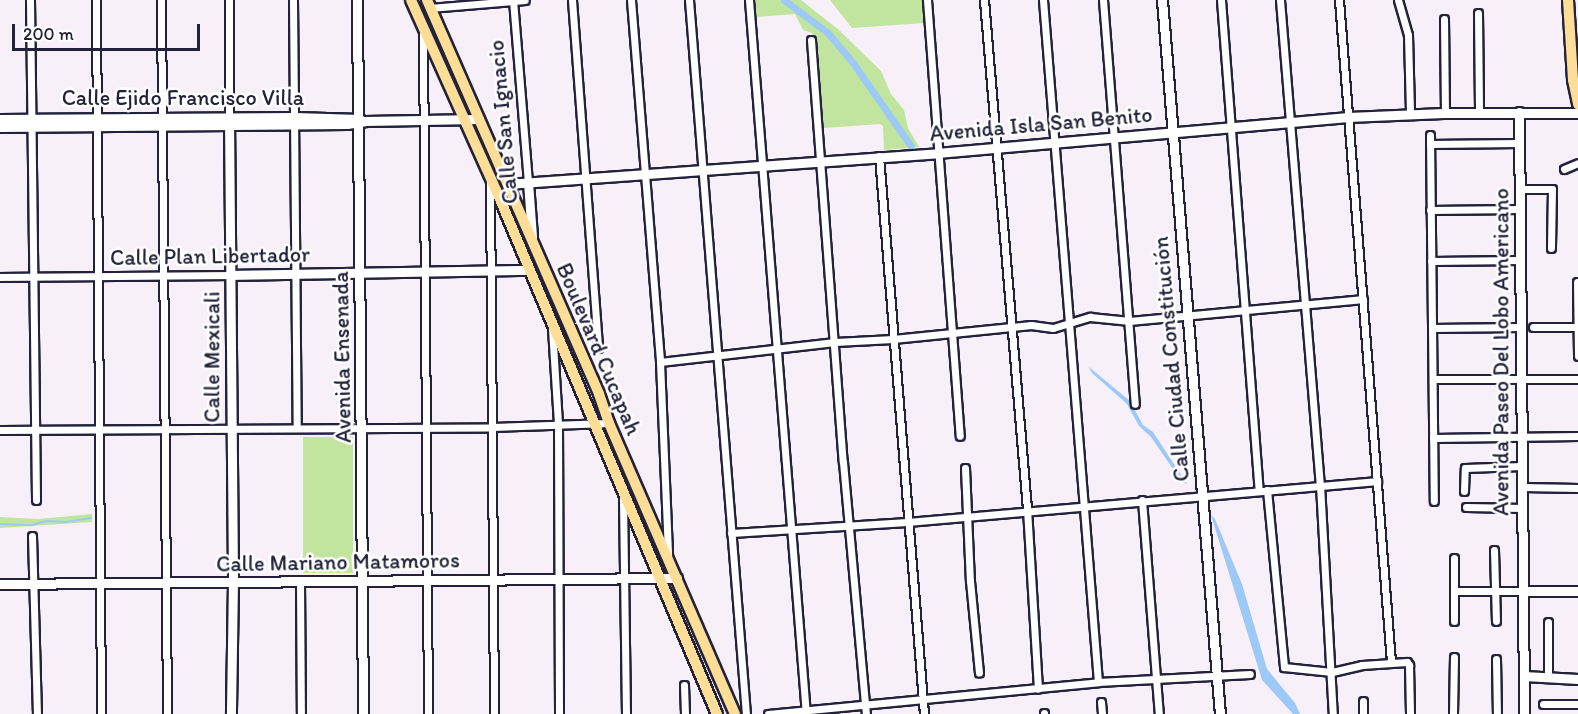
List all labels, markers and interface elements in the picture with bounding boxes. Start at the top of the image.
scale bar [15,12,202,50]
text: 200 m [23,23,74,45]
street label: Calle San Ignacio [483,39,523,205]
street label: Calle Ejido Francisco Villa [62,85,304,111]
street label: Avenida Isla San Benito [928,101,1154,147]
street label: Avenida Paseo Del Lobo Americano [1488,188,1514,516]
street label: Calle Ciudad Constitución [1147,235,1195,483]
street label: Calle Plan Libertador [110,241,310,271]
street label: Boulevard Cucapah [551,260,647,438]
street label: Avenida Ensenada [327,271,357,443]
street label: Calle Mexicali [199,291,225,423]
street label: Calle Mariano Matamoros [217,547,459,577]

